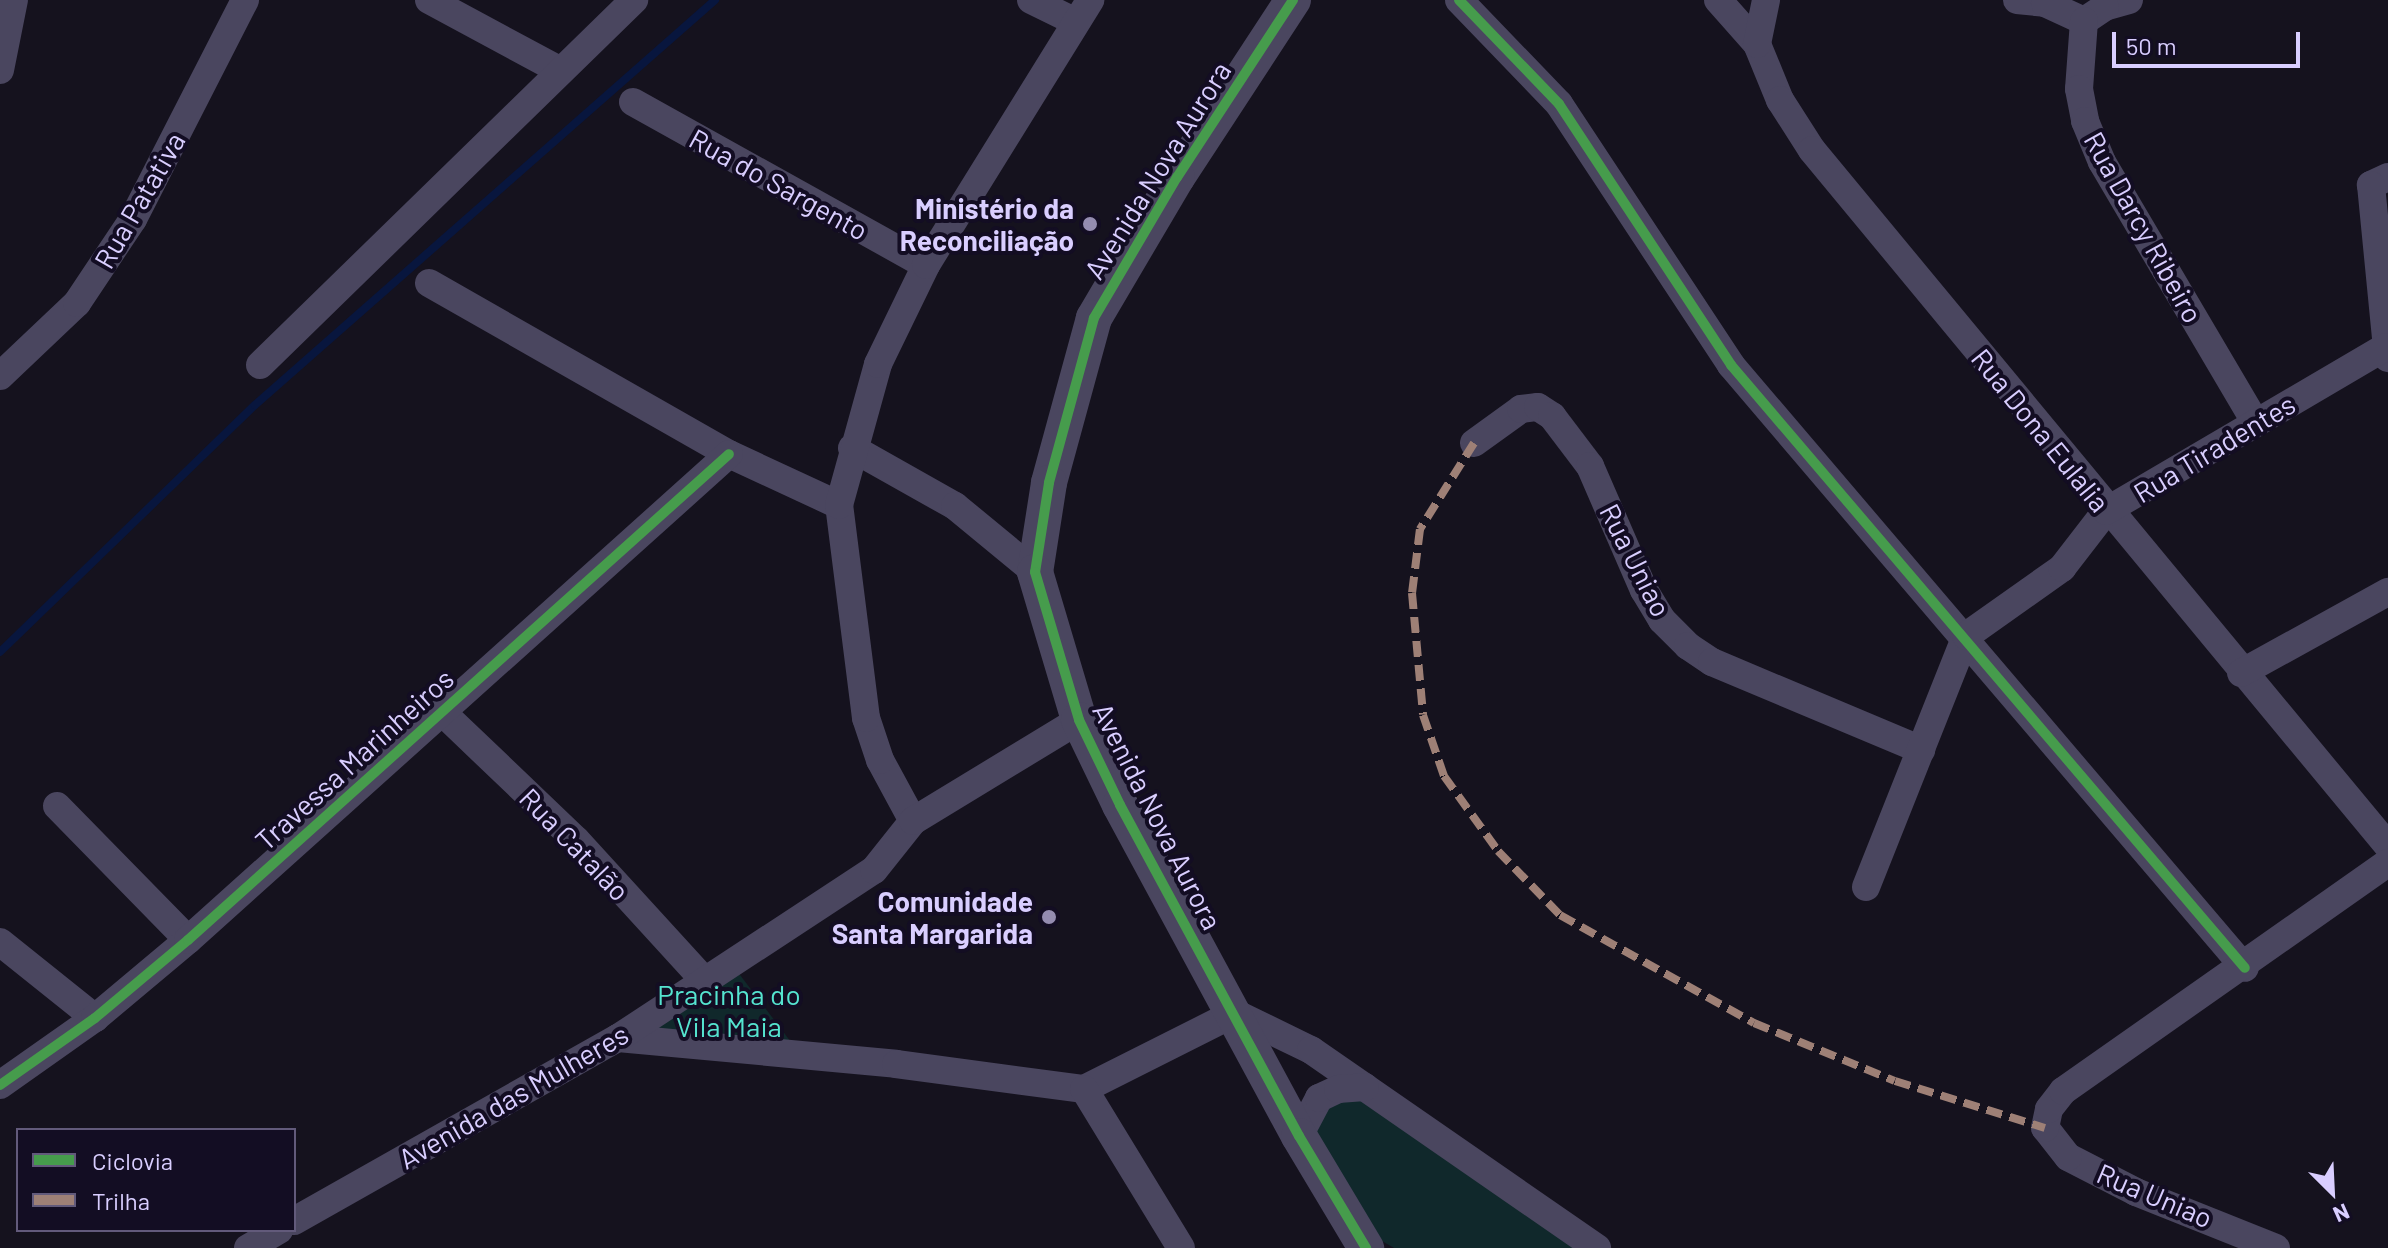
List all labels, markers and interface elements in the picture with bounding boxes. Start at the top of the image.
scale bar [2116,16,2304,66]
text: 50 m [2126,31,2177,60]
street label: Avenida Nova Aurora [1077,55,1237,285]
street label: Rua do Sargento [684,121,874,247]
street label: Rua Patativa [87,126,191,274]
street label: Rua Darcy Ribeiro [2078,126,2210,328]
place label: Ministério da Reconciliação [900,191,1074,257]
marker: Ministério da Reconciliação [1081,215,1099,233]
street label: Rua Dona Eulalia [1965,342,2117,518]
street label: Rua Tiradentes [2127,387,2301,509]
street label: Rua Uniao [1593,498,1679,622]
street label: Travessa Marinheiros [248,661,460,857]
street label: Avenida Nova Aurora [1086,697,1230,935]
street label: Rua Catalão [513,781,637,907]
place label: Comunidade Santa Margarida [832,884,1033,950]
marker: Comunidade Santa Margarida [1040,908,1058,926]
park label: Pracinha do Vila Maia [657,977,801,1043]
street label: Avenida das Mulheres [392,1017,634,1175]
legend [16,1128,296,1232]
text: Ciclovia [92,1146,173,1175]
north arrow [2292,1152,2372,1232]
street label: Rua Uniao [2092,1156,2218,1234]
text: Trilha [92,1186,150,1215]
text: N [2330,1199,2354,1229]

